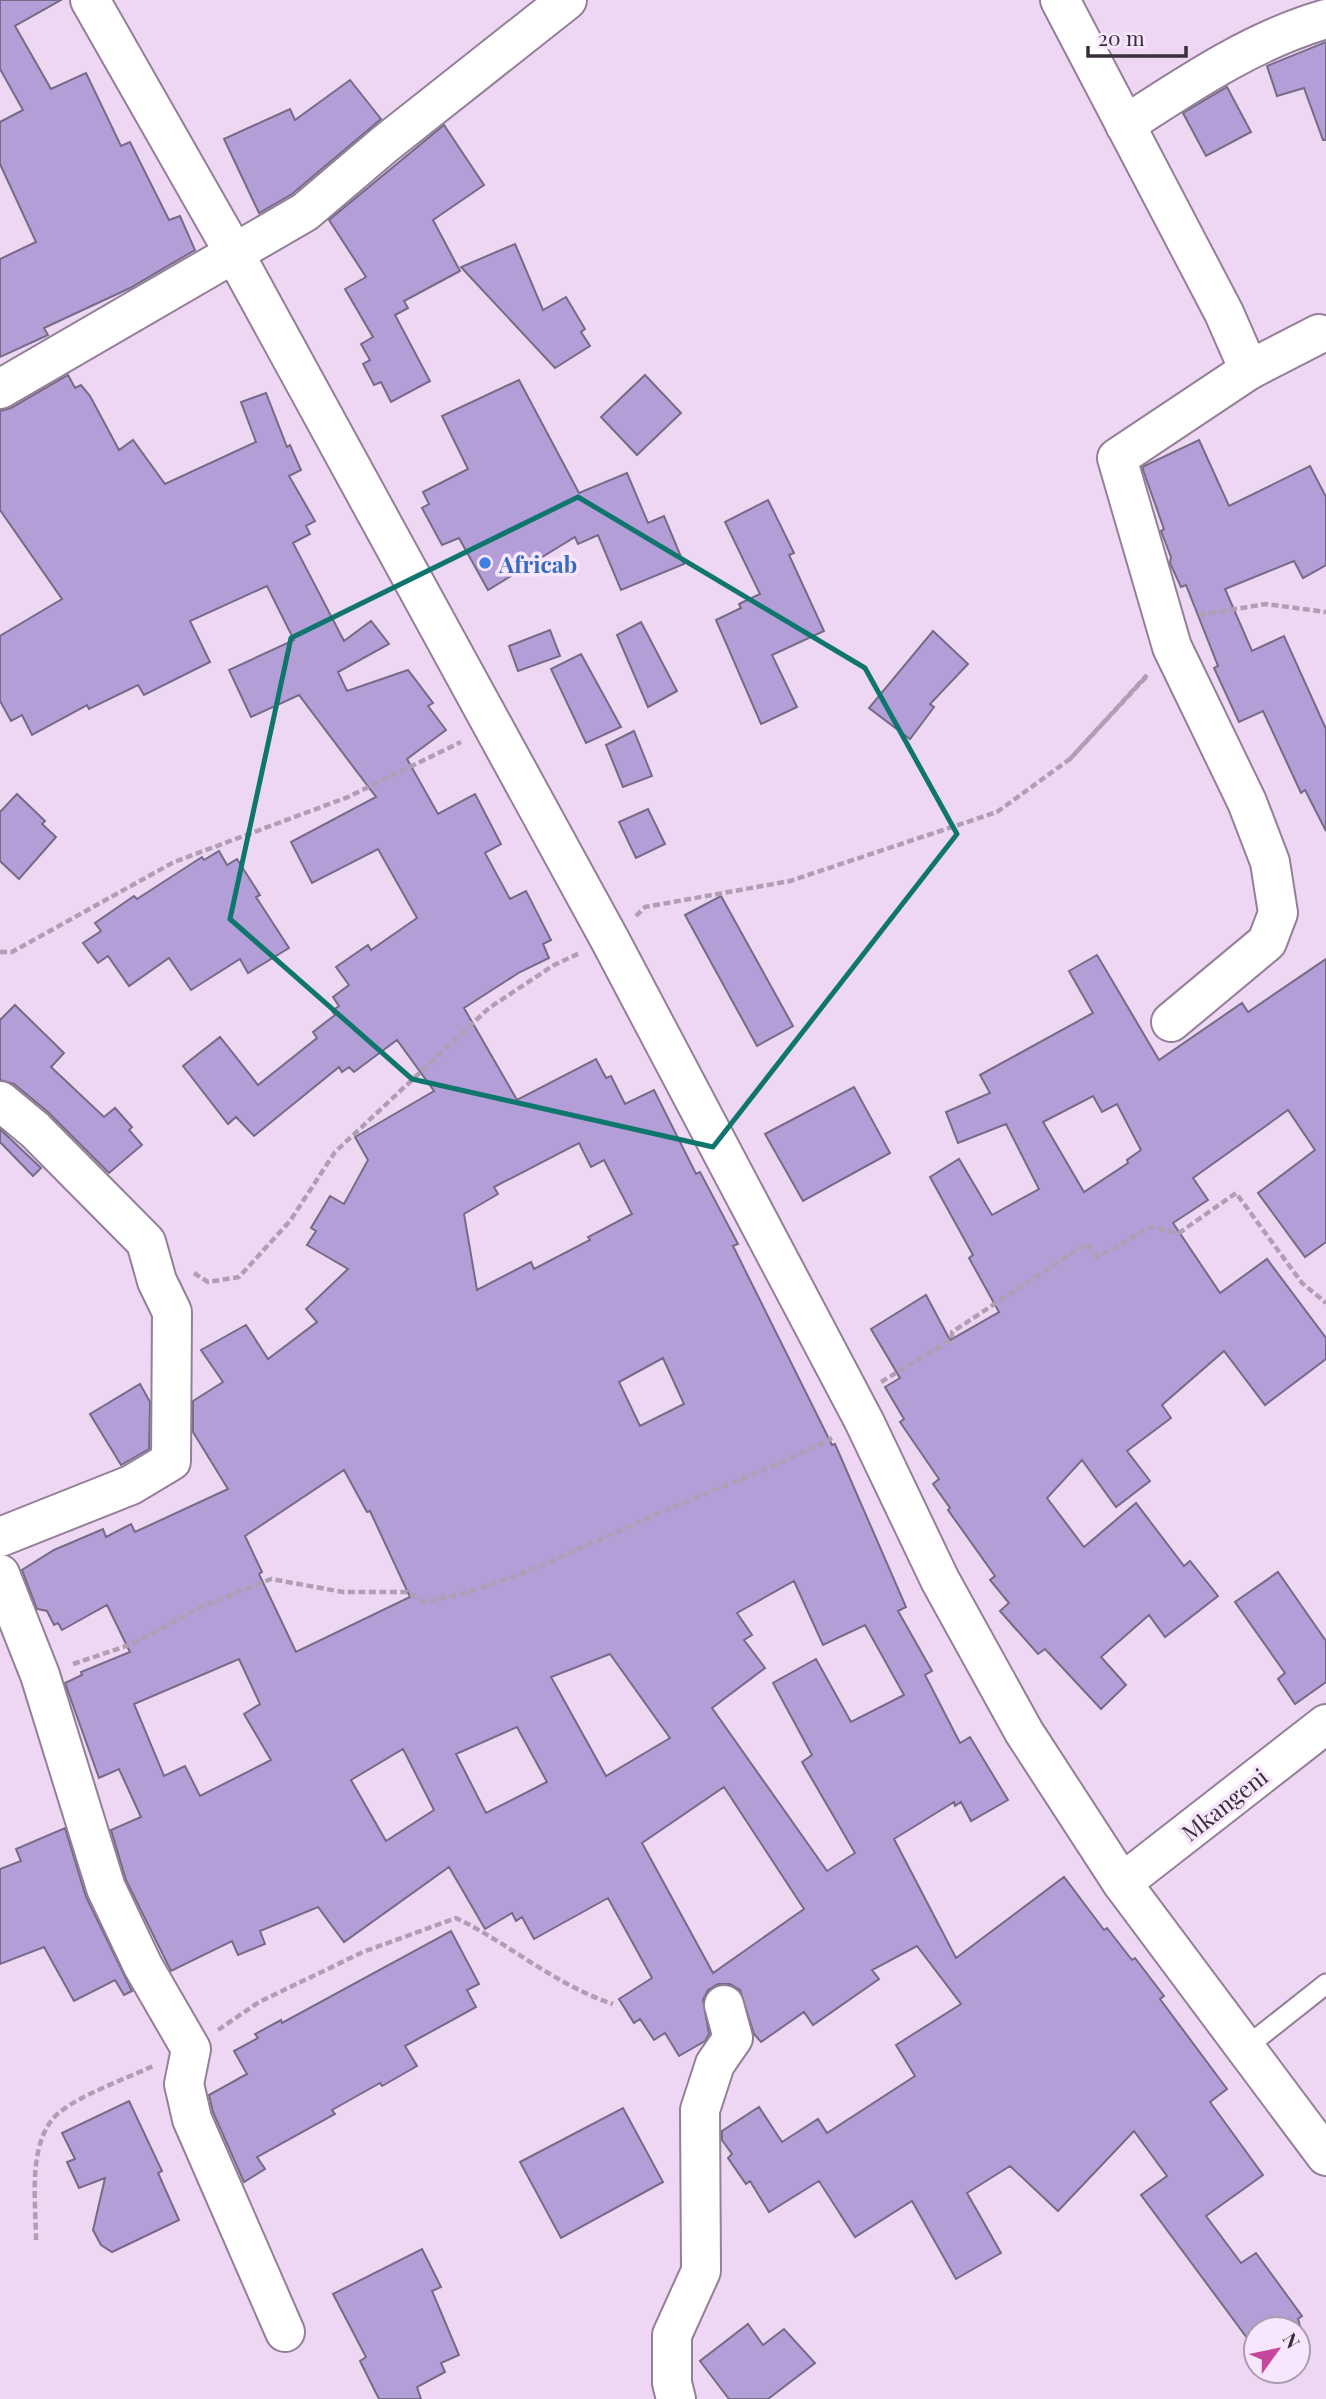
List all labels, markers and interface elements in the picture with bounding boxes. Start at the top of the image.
scale bar [1088,14,1186,58]
text: 20 m [1098,23,1145,51]
place label: Africab [498,548,577,579]
marker: Africab [477,555,493,571]
street label: Mkangeni [1174,1760,1274,1847]
north arrow [1242,2315,1312,2385]
text: N [1277,2327,1307,2353]

